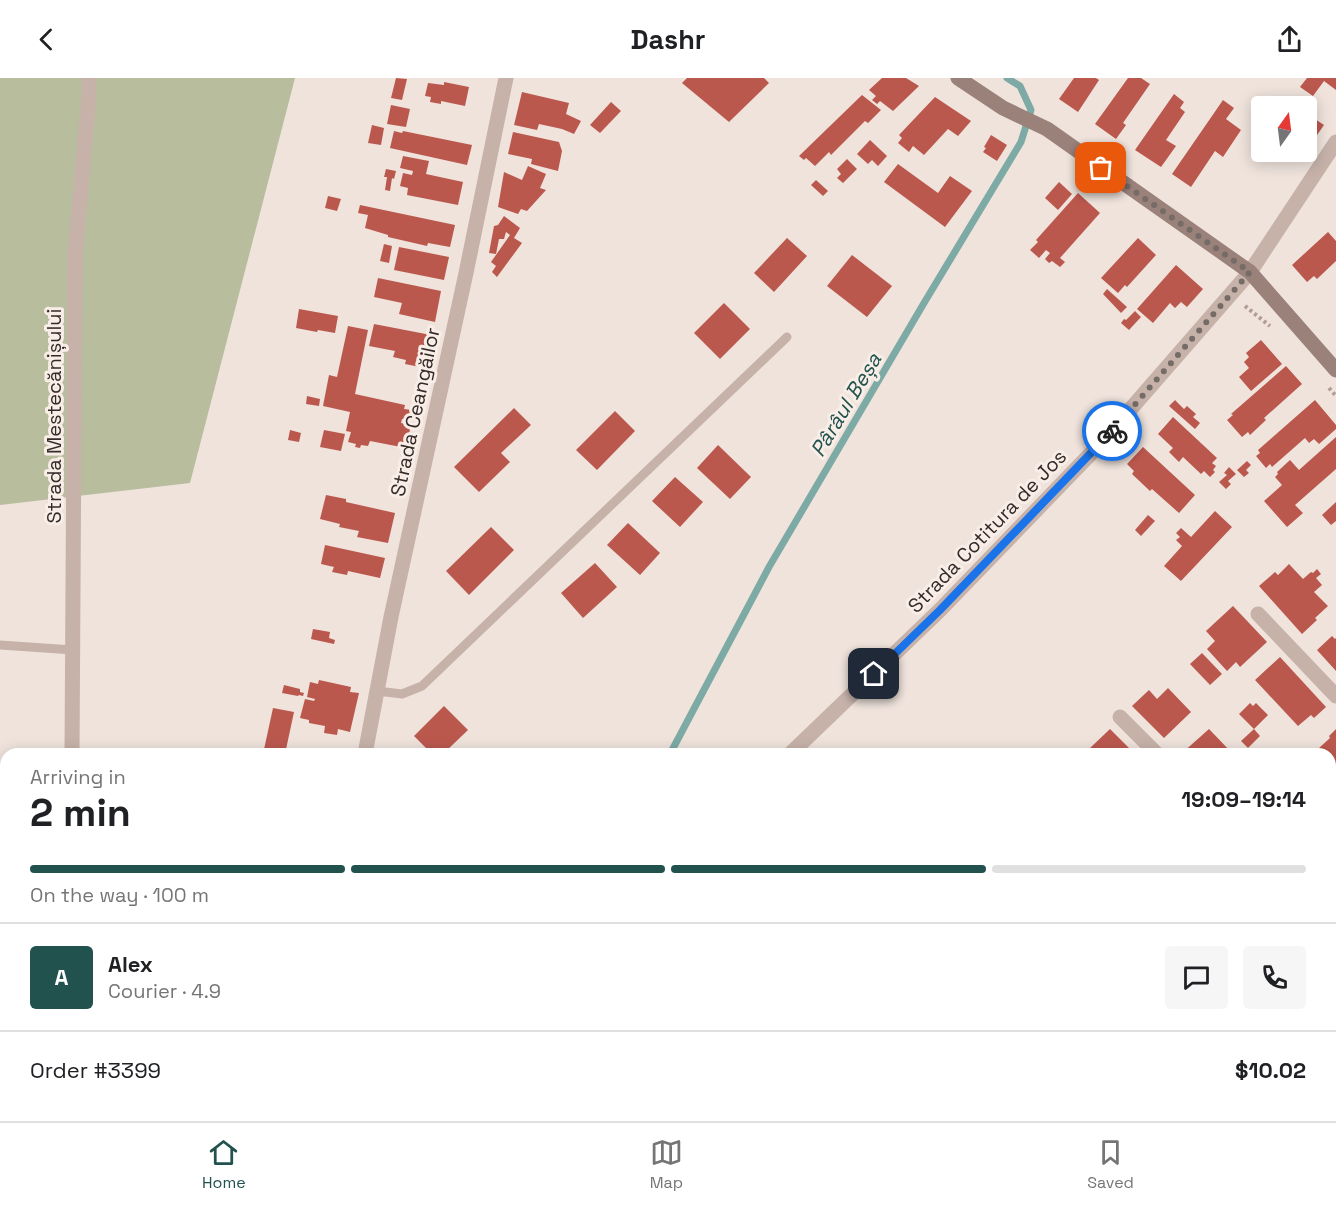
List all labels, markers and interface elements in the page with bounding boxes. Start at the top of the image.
text: Dashr [631,22,705,57]
icon: back [30,23,63,56]
icon: share [1273,23,1306,56]
north arrow [1251,96,1317,162]
map controls [1251,96,1317,162]
pin [1075,142,1126,193]
icon: bag [1084,151,1117,184]
street label: Strada Mestecănișului [41,309,67,523]
street label: Strada Ceangăilor [384,325,446,499]
water label: Pârâul Beșa [804,347,888,462]
courier [1082,401,1142,461]
icon: bike [1096,415,1129,448]
street label: Strada Cotitura de Jos [902,444,1072,618]
pin [848,648,899,699]
icon: home [857,657,890,690]
text: Arriving in [30,764,126,790]
text: 19:09–19:14 [1181,785,1306,813]
text: 2 min [30,788,131,837]
text: On the way · 100 m [30,882,209,908]
button: chat [1165,946,1228,1009]
button: phone [1243,946,1306,1009]
text: Alex [108,950,153,978]
text: A [55,963,68,991]
text: Courier · 4.9 [108,978,221,1004]
text: Order #3399 [30,1056,161,1084]
text: $10.02 [1235,1056,1306,1084]
tab: Home [202,1136,246,1193]
tab: Map [650,1136,683,1193]
tab: Saved [1087,1136,1134,1193]

